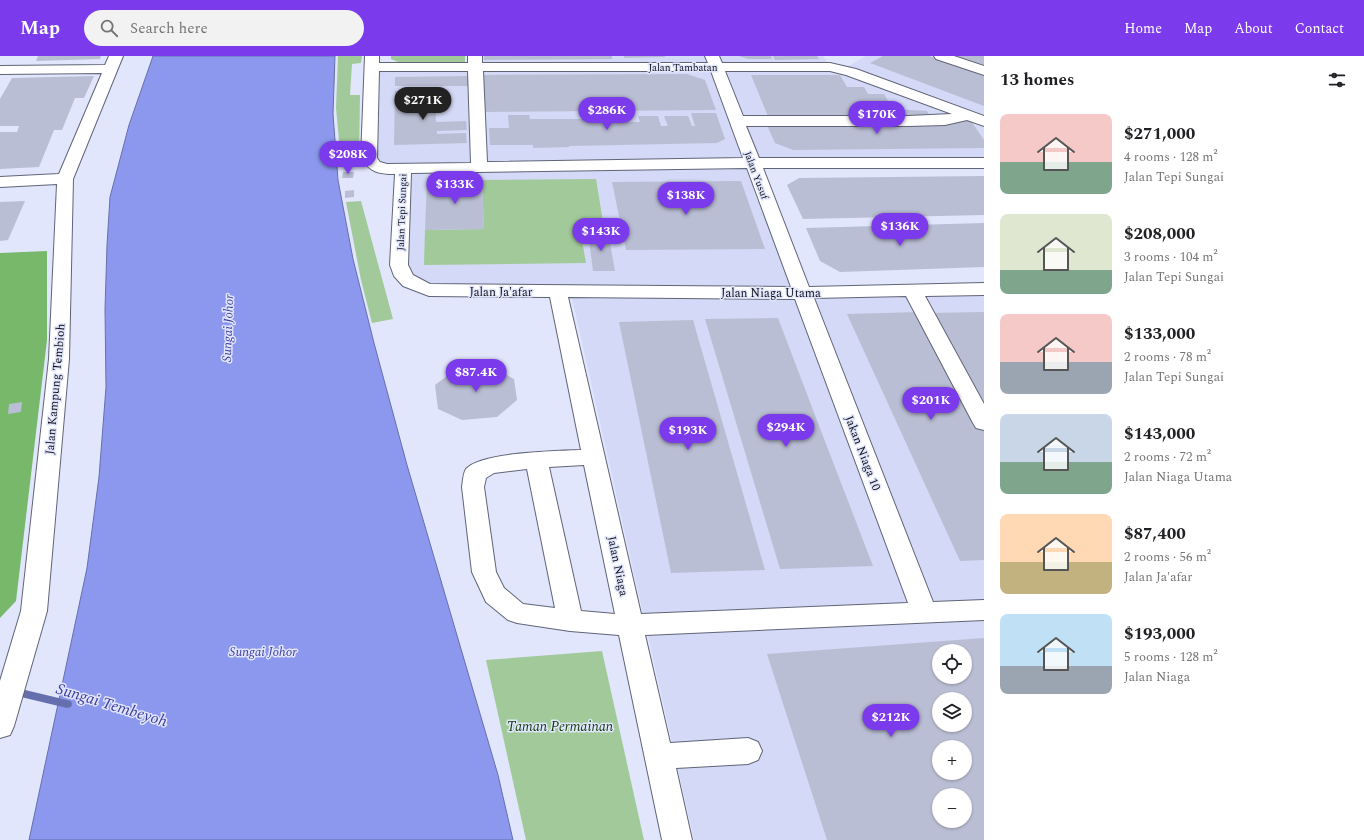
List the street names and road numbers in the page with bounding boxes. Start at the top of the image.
street label: Jalan Tambatan [648,60,718,76]
street label: Jalan Yusuf [740,149,773,203]
street label: Jalan Tepi Sungai [393,173,411,251]
street label: Jalan Ja'afar [469,283,533,302]
street label: Jalan Niaga Utama [721,284,821,303]
street label: Jalan Kampung Tembioh [40,323,71,455]
street label: Jakan Niaga 10 [840,413,886,493]
street label: Jalan Niaga [602,534,633,598]

